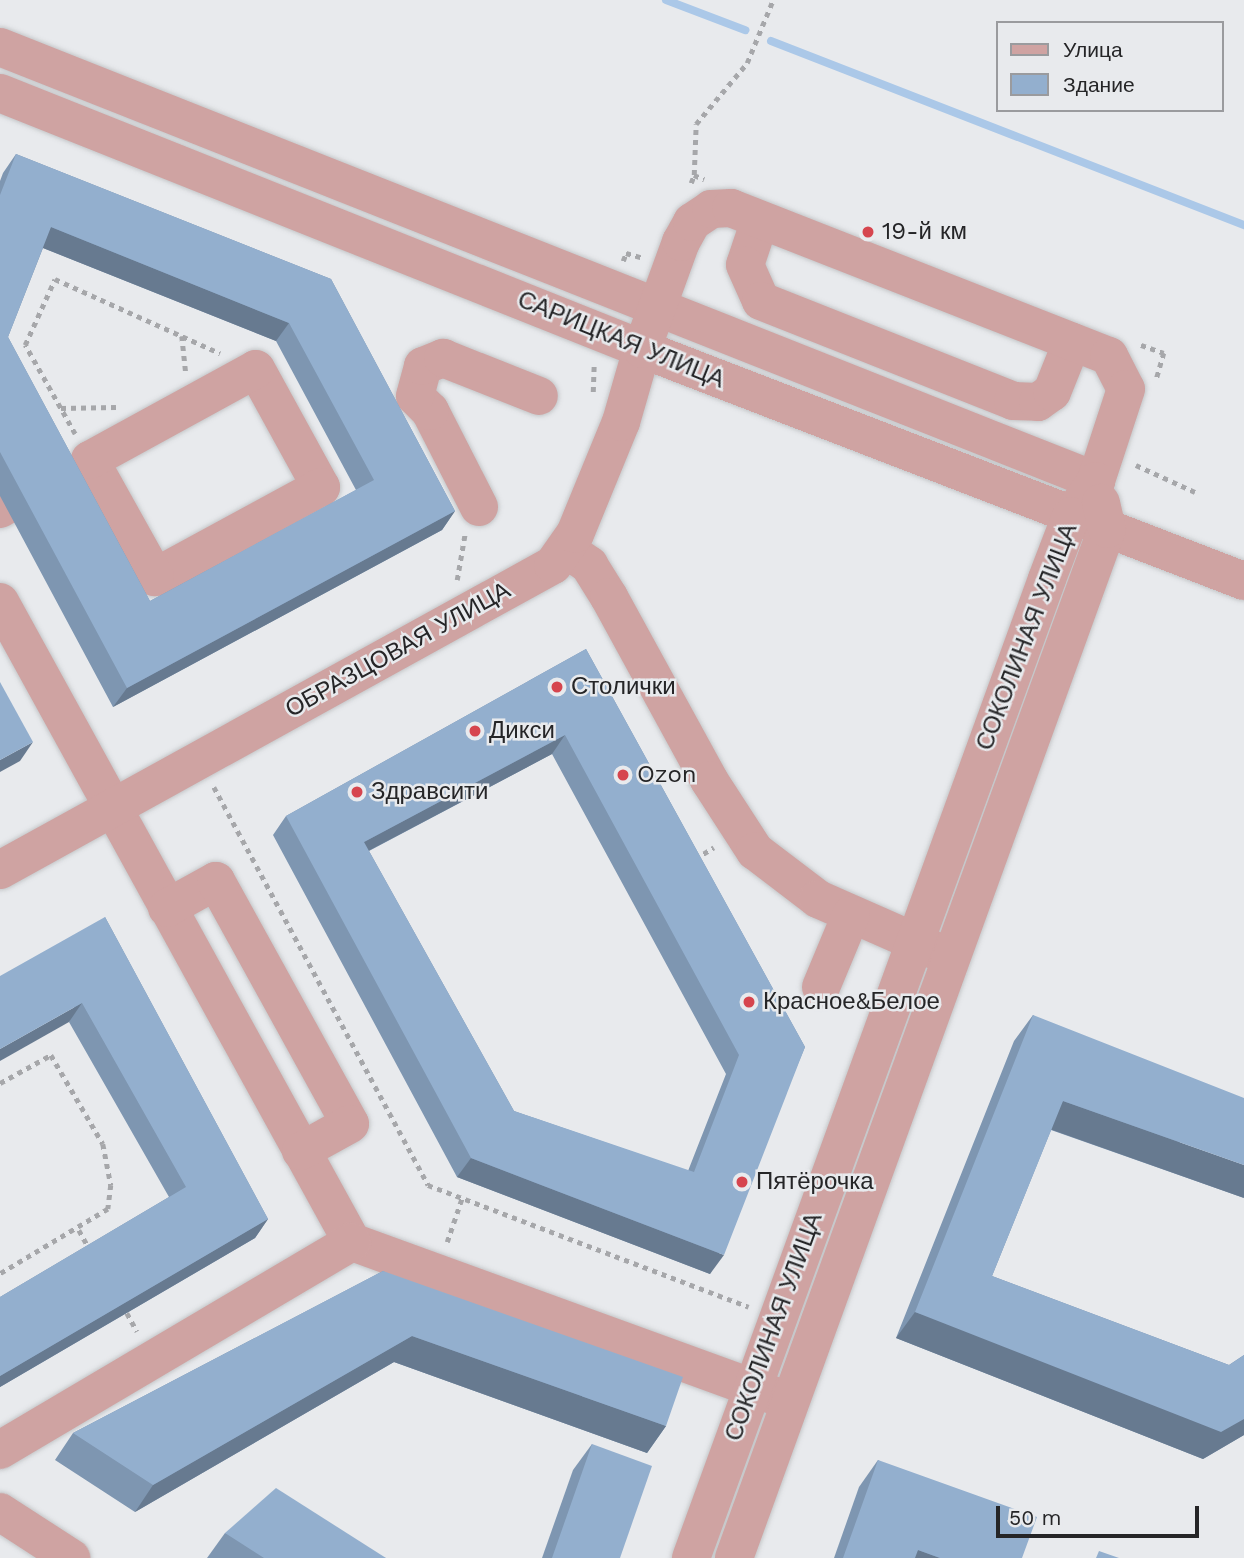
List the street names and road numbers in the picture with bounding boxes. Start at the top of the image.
street label: САРИЦКАЯ УЛИЦА [513,285,729,395]
street label: СОКОЛИНАЯ УЛИЦА [970,520,1084,754]
street label: ОБРАЗЦОВАЯ УЛИЦА [280,576,516,724]
street label: СОКОЛИНАЯ УЛИЦА [719,1209,829,1445]

